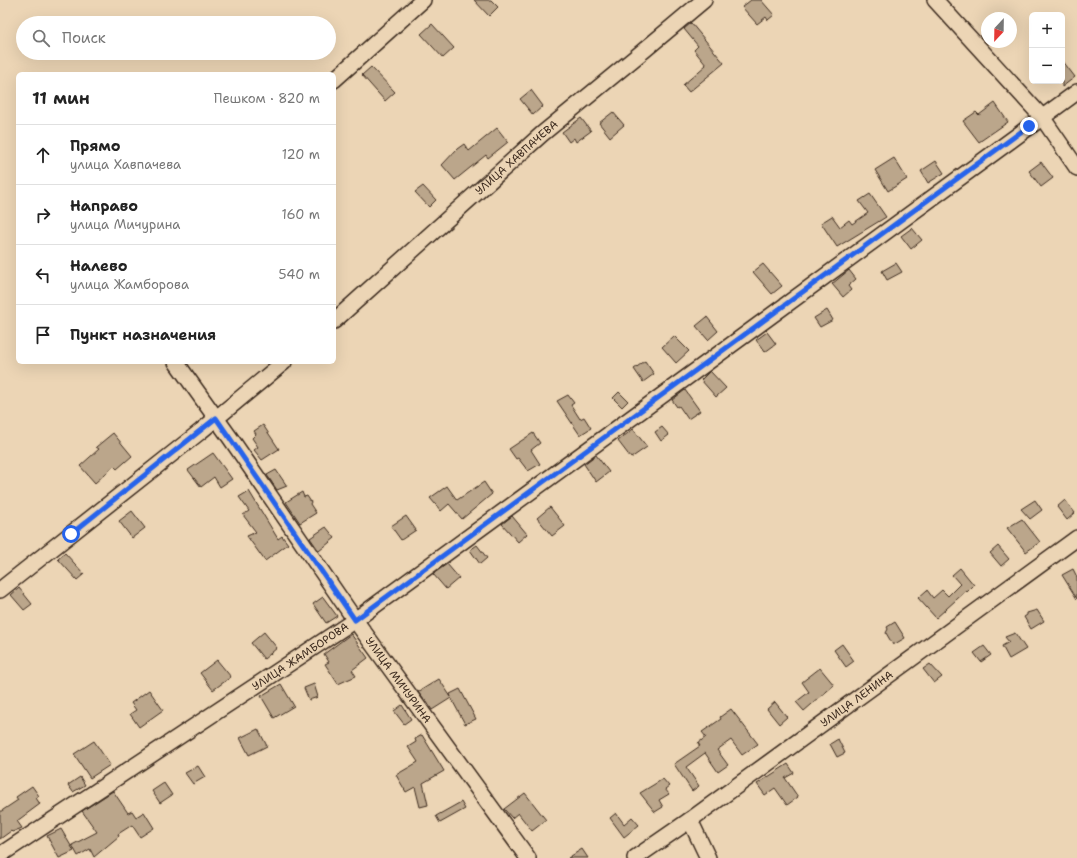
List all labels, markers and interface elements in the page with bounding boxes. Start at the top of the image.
north arrow [981,12,1017,48]
map controls [1029,12,1065,84]
button: + [1029,12,1065,48]
search box [16,16,336,60]
icon: search [30,27,52,49]
text: Поиск [62,28,106,48]
button: − [1029,48,1065,84]
text: 11 мин [32,87,90,109]
text: Пешком · 820 m [214,90,320,107]
street label: УЛИЦА ХАВПАЧЕВА [472,117,561,199]
route end [1020,117,1038,135]
text: Прямо [70,136,120,156]
icon: ahead [32,144,54,166]
text: 120 m [282,146,320,163]
text: улица Хавпачева [70,156,181,173]
text: Направо [70,196,138,216]
icon: right [32,204,54,226]
text: 160 m [282,206,320,223]
text: улица Мичурина [70,216,180,233]
text: Налево [70,256,128,276]
icon: left [32,264,54,286]
text: 540 m [279,266,320,283]
text: улица Жамборова [70,276,189,293]
icon: arrive [32,324,54,346]
text: Пункт назначения [70,325,216,345]
route start [62,525,80,543]
street label: УЛИЦА ЖАМБОРОВА [249,619,352,694]
street label: УЛИЦА МИЧУРИНА [362,634,435,726]
street label: УЛИЦА ЛЕНИНА [818,667,896,731]

